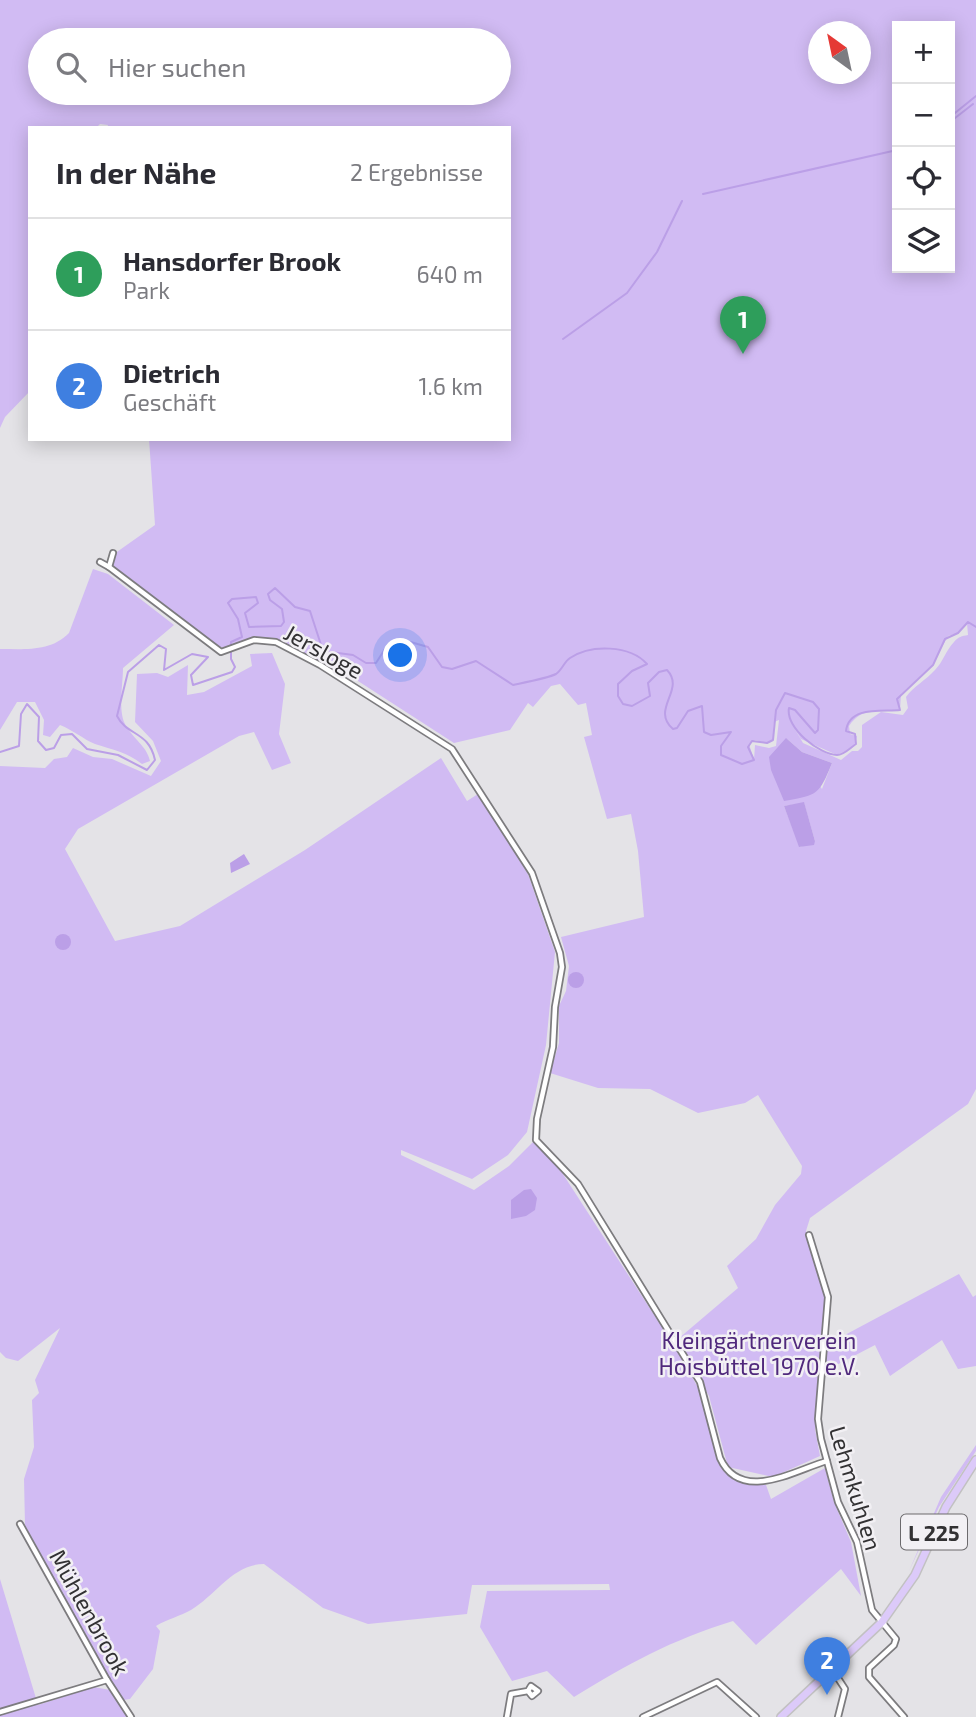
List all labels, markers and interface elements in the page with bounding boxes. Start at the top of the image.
north arrow [808,21,871,84]
map controls [892,21,955,273]
button: + [892,21,955,84]
search box [28,28,511,105]
icon: search [52,48,90,86]
text: Hier suchen [108,51,246,82]
button: − [892,84,955,147]
button: locate [892,147,955,210]
text: In der Nähe [56,154,217,190]
text: 2 Ergebnisse [350,158,483,186]
button: layers [892,210,955,273]
text: Hansdorfer Brook [123,245,341,276]
text: 1 [74,260,84,288]
text: 640 m [417,260,483,288]
text: Park [123,276,170,304]
pin: 1 [720,296,766,354]
text: Dietrich [123,357,220,388]
text: 2 [72,372,86,400]
text: 1.6 km [418,372,483,400]
text: Geschäft [123,388,216,416]
street label: Jersloge [280,618,368,684]
your location [383,638,417,672]
park label: Kleingärtnerverein Hoisbüttel 1970 e.V. [658,1326,860,1380]
street label: Lehmkuhlen [824,1423,888,1553]
road number: L 225 [901,1514,967,1550]
street label: Mühlenbrook [44,1544,136,1680]
pin: 2 [804,1637,850,1695]

